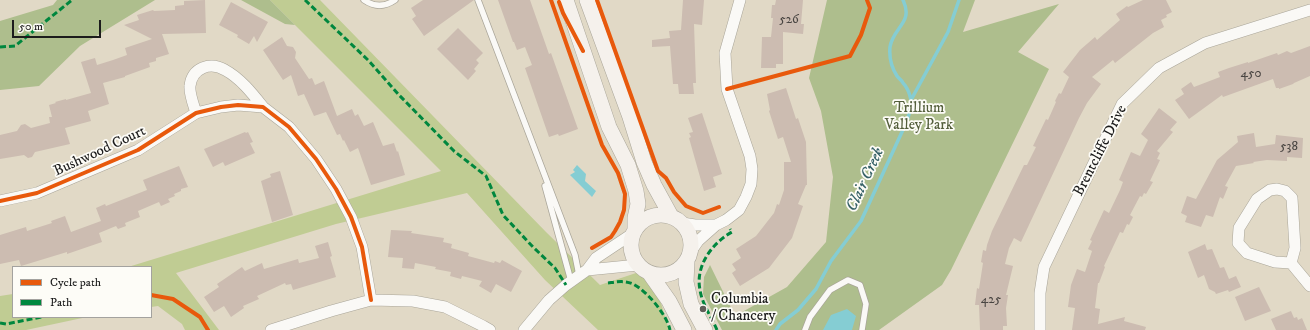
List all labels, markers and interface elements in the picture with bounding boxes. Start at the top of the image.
scale bar [14,12,103,38]
house number: 526 [779,12,799,28]
text: 50 m [19,19,43,34]
house number: 450 [1241,66,1261,82]
park label: Trillium Valley Park [885,100,953,135]
street label: Brentcliffe Drive [1070,102,1132,200]
street label: Bushwood Court [51,123,149,181]
house number: 538 [1280,139,1298,155]
water label: Clair Creek [843,145,889,215]
legend [12,266,152,318]
text: Cycle path [50,275,101,290]
place label: Columbia / Chancery [711,291,776,326]
house number: 425 [981,292,1001,308]
text: Path [50,295,72,310]
marker: Columbia / Chancery [698,304,708,314]

